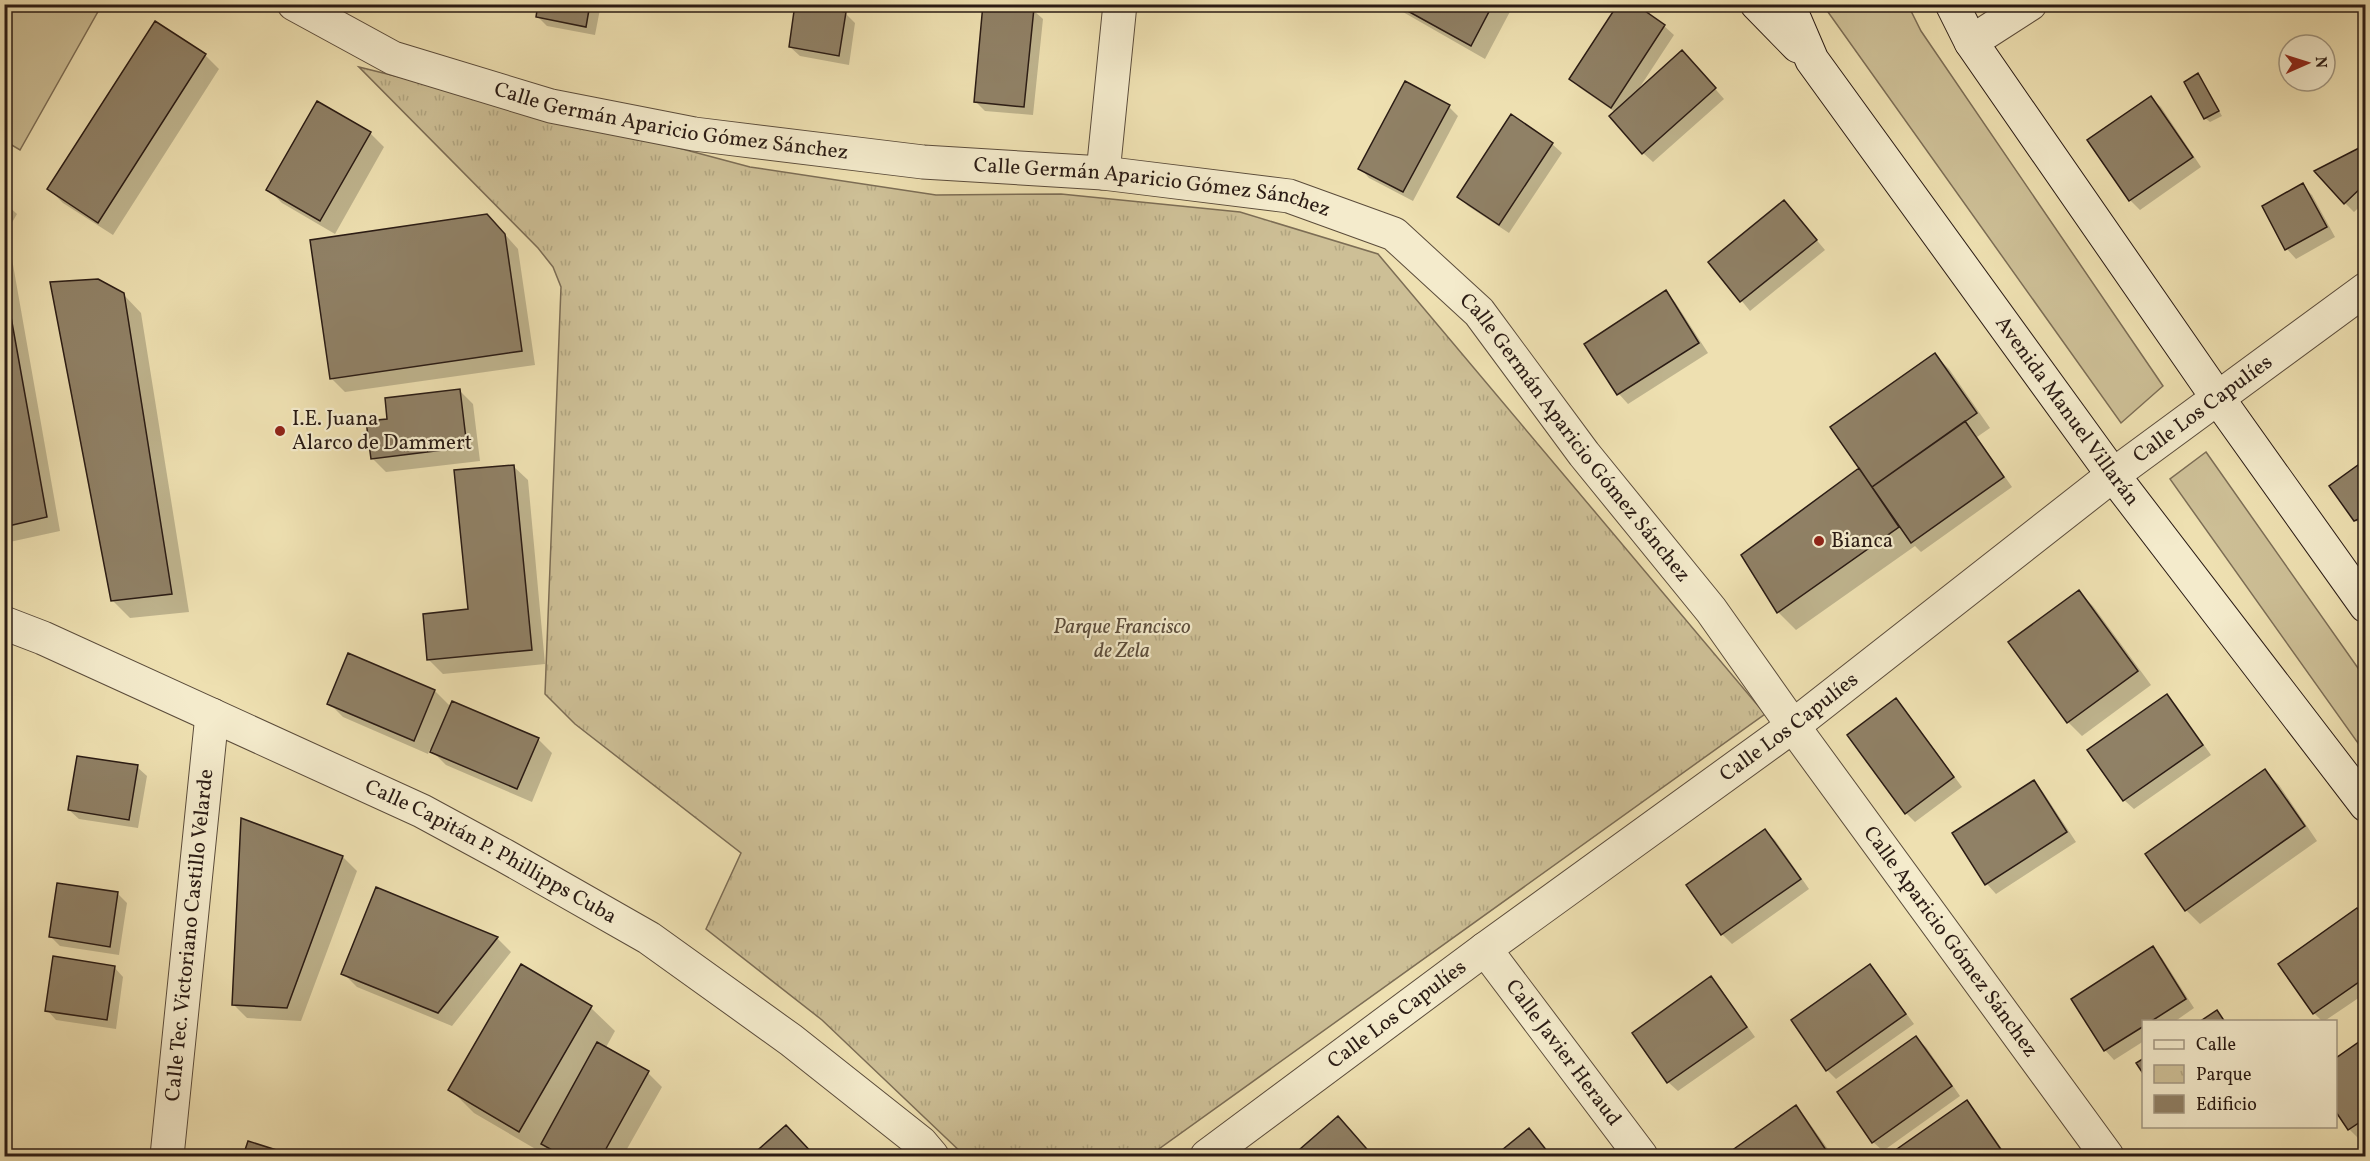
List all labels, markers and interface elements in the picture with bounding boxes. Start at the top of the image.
north arrow [2277,33,2337,93]
text: N [2309,56,2331,69]
street label: Calle Germán Aparicio Gómez Sánchez [490,75,850,167]
street label: Calle Germán Aparicio Gómez Sánchez [973,151,1334,224]
street label: Calle Germán Aparicio Gómez Sánchez [1453,286,1697,588]
street label: Avenida Manuel Villarán [1988,310,2146,512]
street label: Calle Los Capulíes [2127,348,2279,470]
place label: I.E. Juana Alarco de Dammert [292,405,472,458]
marker: I.E. Juana Alarco de Dammert [273,424,287,438]
place label: Bianca [1831,527,1893,556]
marker: Bianca [1812,534,1826,548]
park label: Parque Francisco de Zela [1053,613,1191,666]
street label: Calle Los Capulíes [1714,666,1865,789]
street label: Calle Tec. Victoriano Castillo Velarde [158,767,221,1103]
street label: Calle Capitán P. Phillipps Cuba [360,772,622,931]
street label: Calle Aparicio Gómez Sánchez [1856,820,2045,1063]
street label: Calle Los Capulíes [1322,953,1473,1076]
street label: Calle Javier Heraud [1498,973,1628,1132]
legend [2142,1020,2337,1128]
text: Calle [2196,1033,2236,1058]
text: Parque [2196,1063,2251,1088]
text: Edificio [2196,1093,2257,1118]

